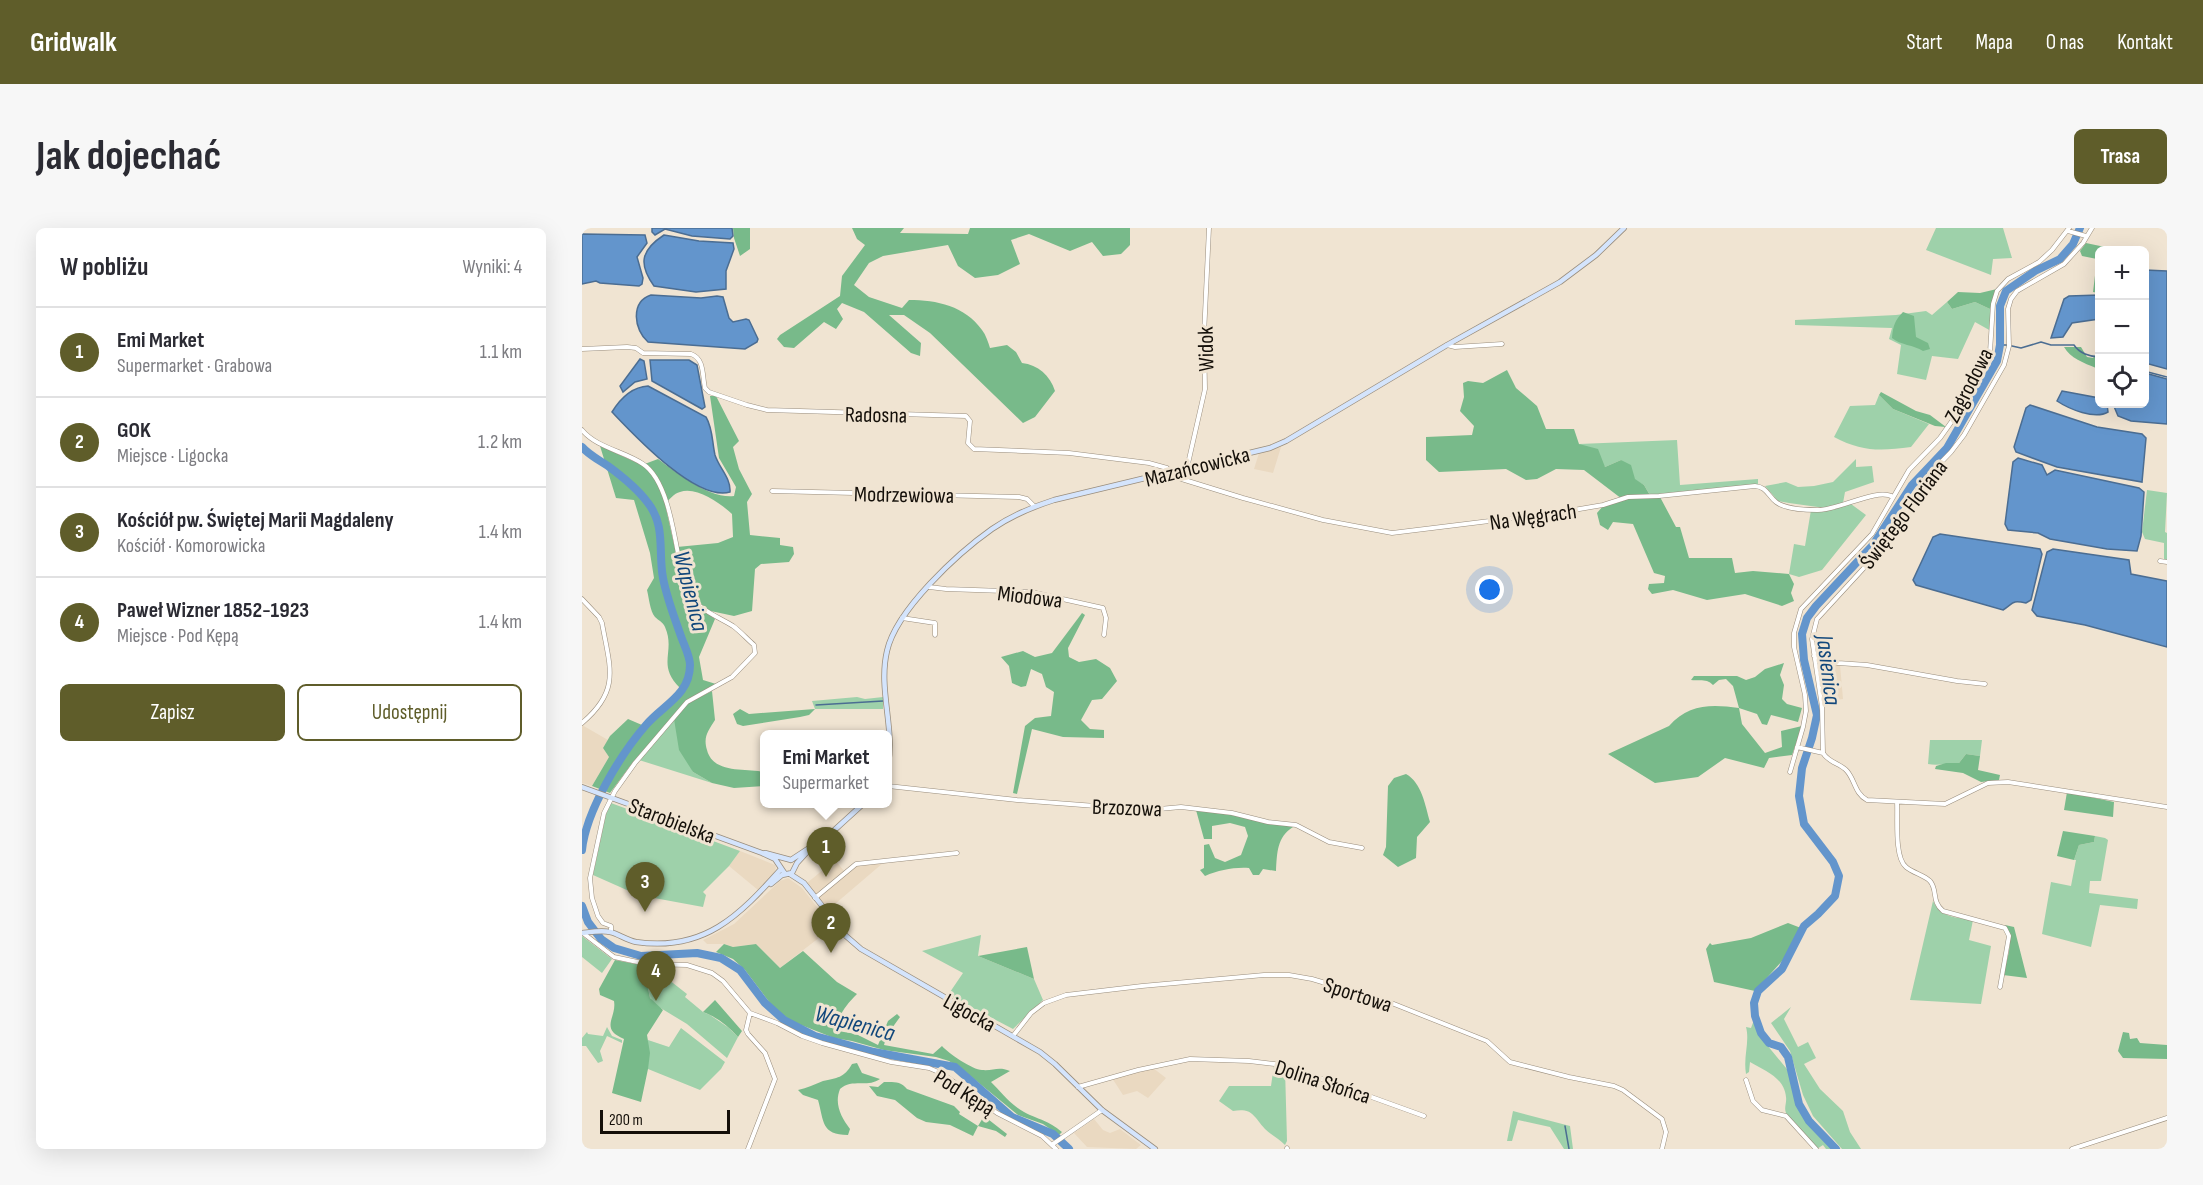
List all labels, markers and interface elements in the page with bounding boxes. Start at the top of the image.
text: Gridwalk [30,26,117,59]
text: Start [1906,30,1943,55]
text: Mapa [1976,30,2013,55]
text: O nas [2046,30,2084,55]
text: Kontakt [2117,30,2173,55]
button: Trasa [2074,129,2167,184]
text: Jak dojechać [36,131,221,182]
map controls [2095,246,2149,408]
button: + [2095,246,2149,300]
text: W pobliżu [60,252,148,283]
text: Wyniki: 4 [462,255,522,279]
button: − [2095,300,2149,354]
street label: Widok [1193,326,1220,372]
text: Emi Market [117,327,204,354]
text: 1 [76,340,83,364]
text: 1.1 km [480,340,522,364]
street label: Zagrodowa [1939,344,2000,427]
text: Supermarket · Grabowa [117,354,272,378]
button: locate [2095,354,2149,408]
street label: Radosna [845,401,907,430]
text: GOK [117,417,151,444]
text: 2 [75,430,84,454]
text: 1.2 km [478,430,522,454]
street label: Mazańcowicka [1142,441,1253,494]
text: Miejsce · Ligocka [117,444,228,468]
street label: Świętego Floriana [1854,455,1954,575]
street label: Modrzewiowa [854,481,954,510]
street label: Na Węgrach [1488,498,1578,537]
text: Kościół pw. Świętej Marii Magdaleny [117,507,394,534]
text: 3 [75,520,84,544]
text: 1.4 km [479,520,522,544]
text: Kościół · Komorowicka [117,534,265,558]
water label: Wapienica [667,548,715,634]
your location [1475,575,1504,604]
street label: Miodowa [996,580,1064,615]
text: Paweł Wizner 1852-1923 [117,597,309,624]
text: 4 [75,610,84,634]
text: 1.4 km [479,610,522,634]
text: Miejsce · Pod Kępą [117,624,239,648]
water label: Jasienica [1810,631,1847,707]
button: Zapisz [60,684,285,741]
button: Udostępnij [297,684,522,741]
popup [760,730,892,808]
text: Emi Market [782,744,870,771]
text: Supermarket [782,771,869,795]
street label: Starobielska [624,793,719,850]
street label: Brzozowa [1092,794,1162,823]
pin: 1 [806,828,846,877]
pin: 3 [626,862,664,912]
pin: 2 [812,904,850,953]
pin: 4 [636,952,676,1001]
street label: Sportowa [1320,972,1395,1019]
street label: Ligocka [938,988,1000,1039]
water label: Wapienica [812,999,898,1048]
street label: Dolina Słońca [1271,1054,1374,1111]
street label: Pod Kępą [929,1064,1000,1122]
scale bar [600,1107,730,1134]
text: 200 m [609,1111,643,1130]

